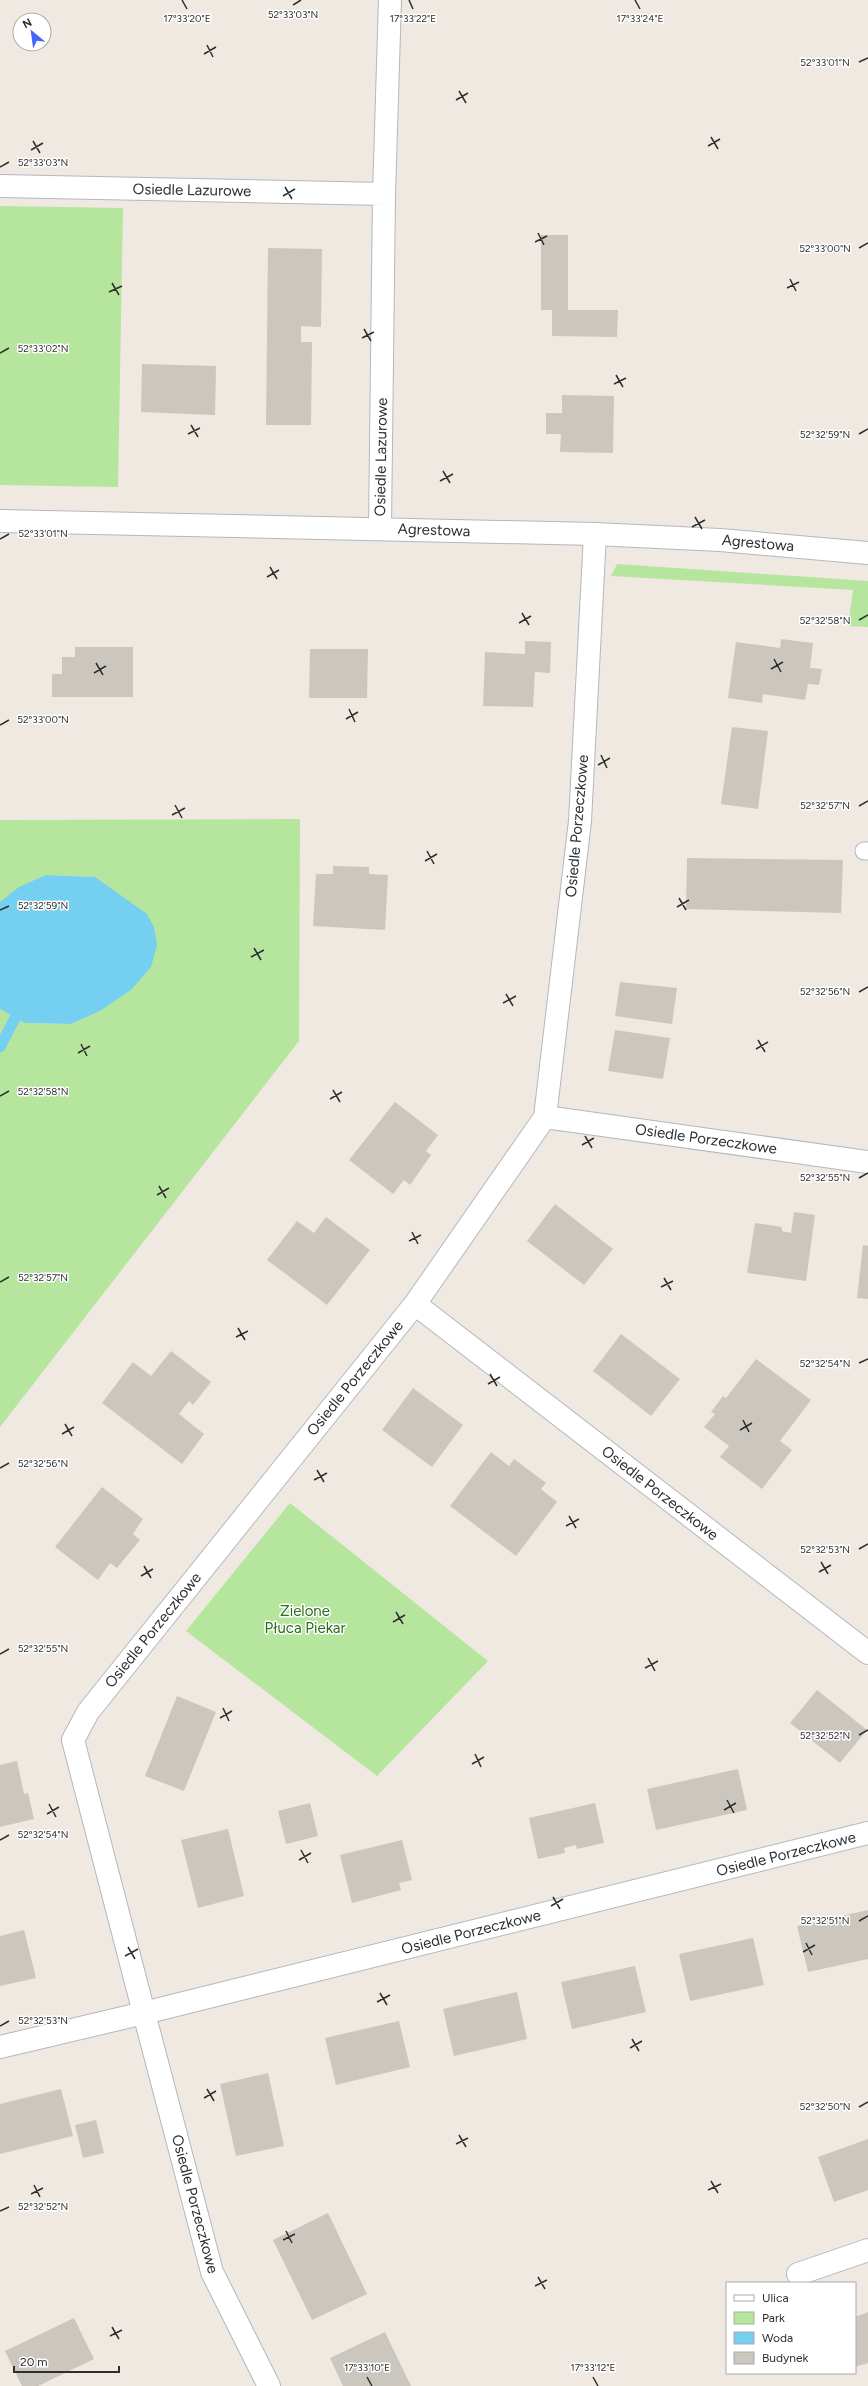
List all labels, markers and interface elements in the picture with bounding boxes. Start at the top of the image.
text: 52°33'03"N [268,8,318,21]
north arrow [12,12,52,52]
text: 17°33'20"E [163,12,211,25]
text: 17°33'22"E [390,12,436,25]
text: 17°33'24"E [617,12,664,25]
text: N [21,16,34,31]
text: 52°33'01"N [800,56,850,69]
text: 52°33'03"N [18,156,68,169]
street label: Osiedle Lazurowe [132,180,252,200]
text: 52°33'00"N [799,242,851,255]
text: 52°33'02"N [18,342,68,355]
street label: Osiedle Lazurowe [371,397,391,517]
text: 52°32'59"N [800,428,850,441]
street label: Agrestowa [397,520,471,540]
text: 52°33'01"N [18,527,68,540]
street label: Agrestowa [721,531,795,555]
text: 52°32'58"N [800,614,850,627]
text: 52°33'00"N [17,713,69,726]
street label: Osiedle Porzeczkowe [562,754,592,898]
text: 52°32'57"N [800,799,850,812]
text: 52°32'59"N [18,899,68,912]
text: 52°32'56"N [800,985,850,998]
text: 52°32'58"N [18,1085,68,1098]
street label: Osiedle Porzeczkowe [634,1120,778,1158]
text: 52°32'55"N [800,1171,850,1184]
text: 52°32'57"N [18,1271,68,1284]
street label: Osiedle Porzeczkowe [303,1317,407,1439]
text: 52°32'54"N [800,1357,850,1370]
street label: Osiedle Porzeczkowe [598,1442,722,1544]
text: 52°32'56"N [18,1457,68,1470]
text: 52°32'53"N [800,1543,850,1556]
street label: Osiedle Porzeczkowe [101,1569,205,1691]
park label: Zielone Płuca Piekar [265,1602,345,1637]
text: 52°32'55"N [18,1642,68,1655]
text: 52°32'52"N [800,1729,850,1742]
text: 52°32'54"N [18,1828,68,1841]
street label: Osiedle Porzeczkowe [714,1828,858,1880]
street label: Osiedle Porzeczkowe [399,1906,543,1958]
text: 52°32'51"N [801,1914,849,1927]
text: 52°32'53"N [18,2014,68,2027]
text: 52°32'50"N [799,2100,851,2113]
street label: Osiedle Porzeczkowe [168,2133,222,2275]
text: 52°32'52"N [18,2200,68,2213]
legend [726,2282,856,2374]
text: Ulica [762,2291,789,2305]
text: Park [762,2311,785,2325]
text: Woda [762,2331,793,2345]
scale bar [14,2348,119,2374]
text: Budynek [762,2351,809,2365]
text: 20 m [20,2355,48,2369]
text: 17°33'10"E [344,2361,390,2374]
text: 17°33'12"E [571,2361,616,2374]

